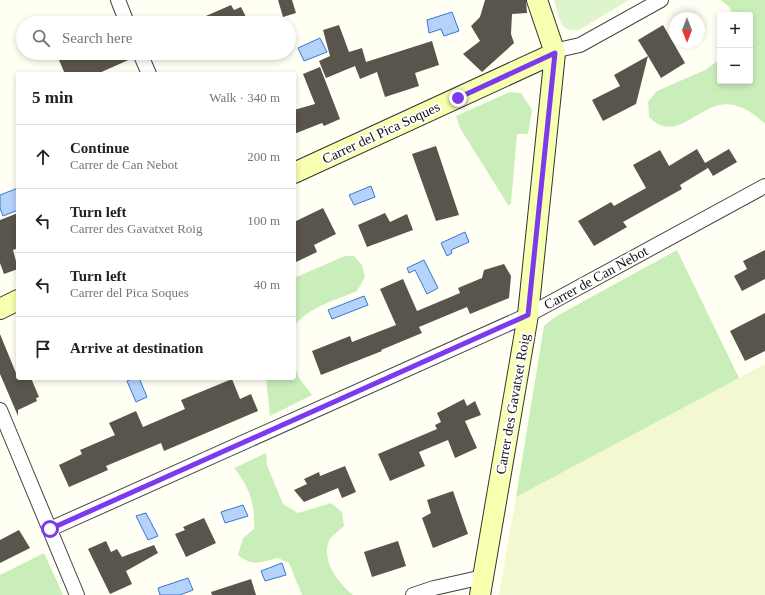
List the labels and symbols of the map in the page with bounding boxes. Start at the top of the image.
north arrow [669,12,705,48]
route end [449,89,467,107]
street label: Carrer del Pica Soques [320,99,442,167]
street label: Carrer de Can Nebot [542,243,651,313]
street label: Carrer des Gavatxet Roig [493,332,533,476]
route start [41,520,59,538]

